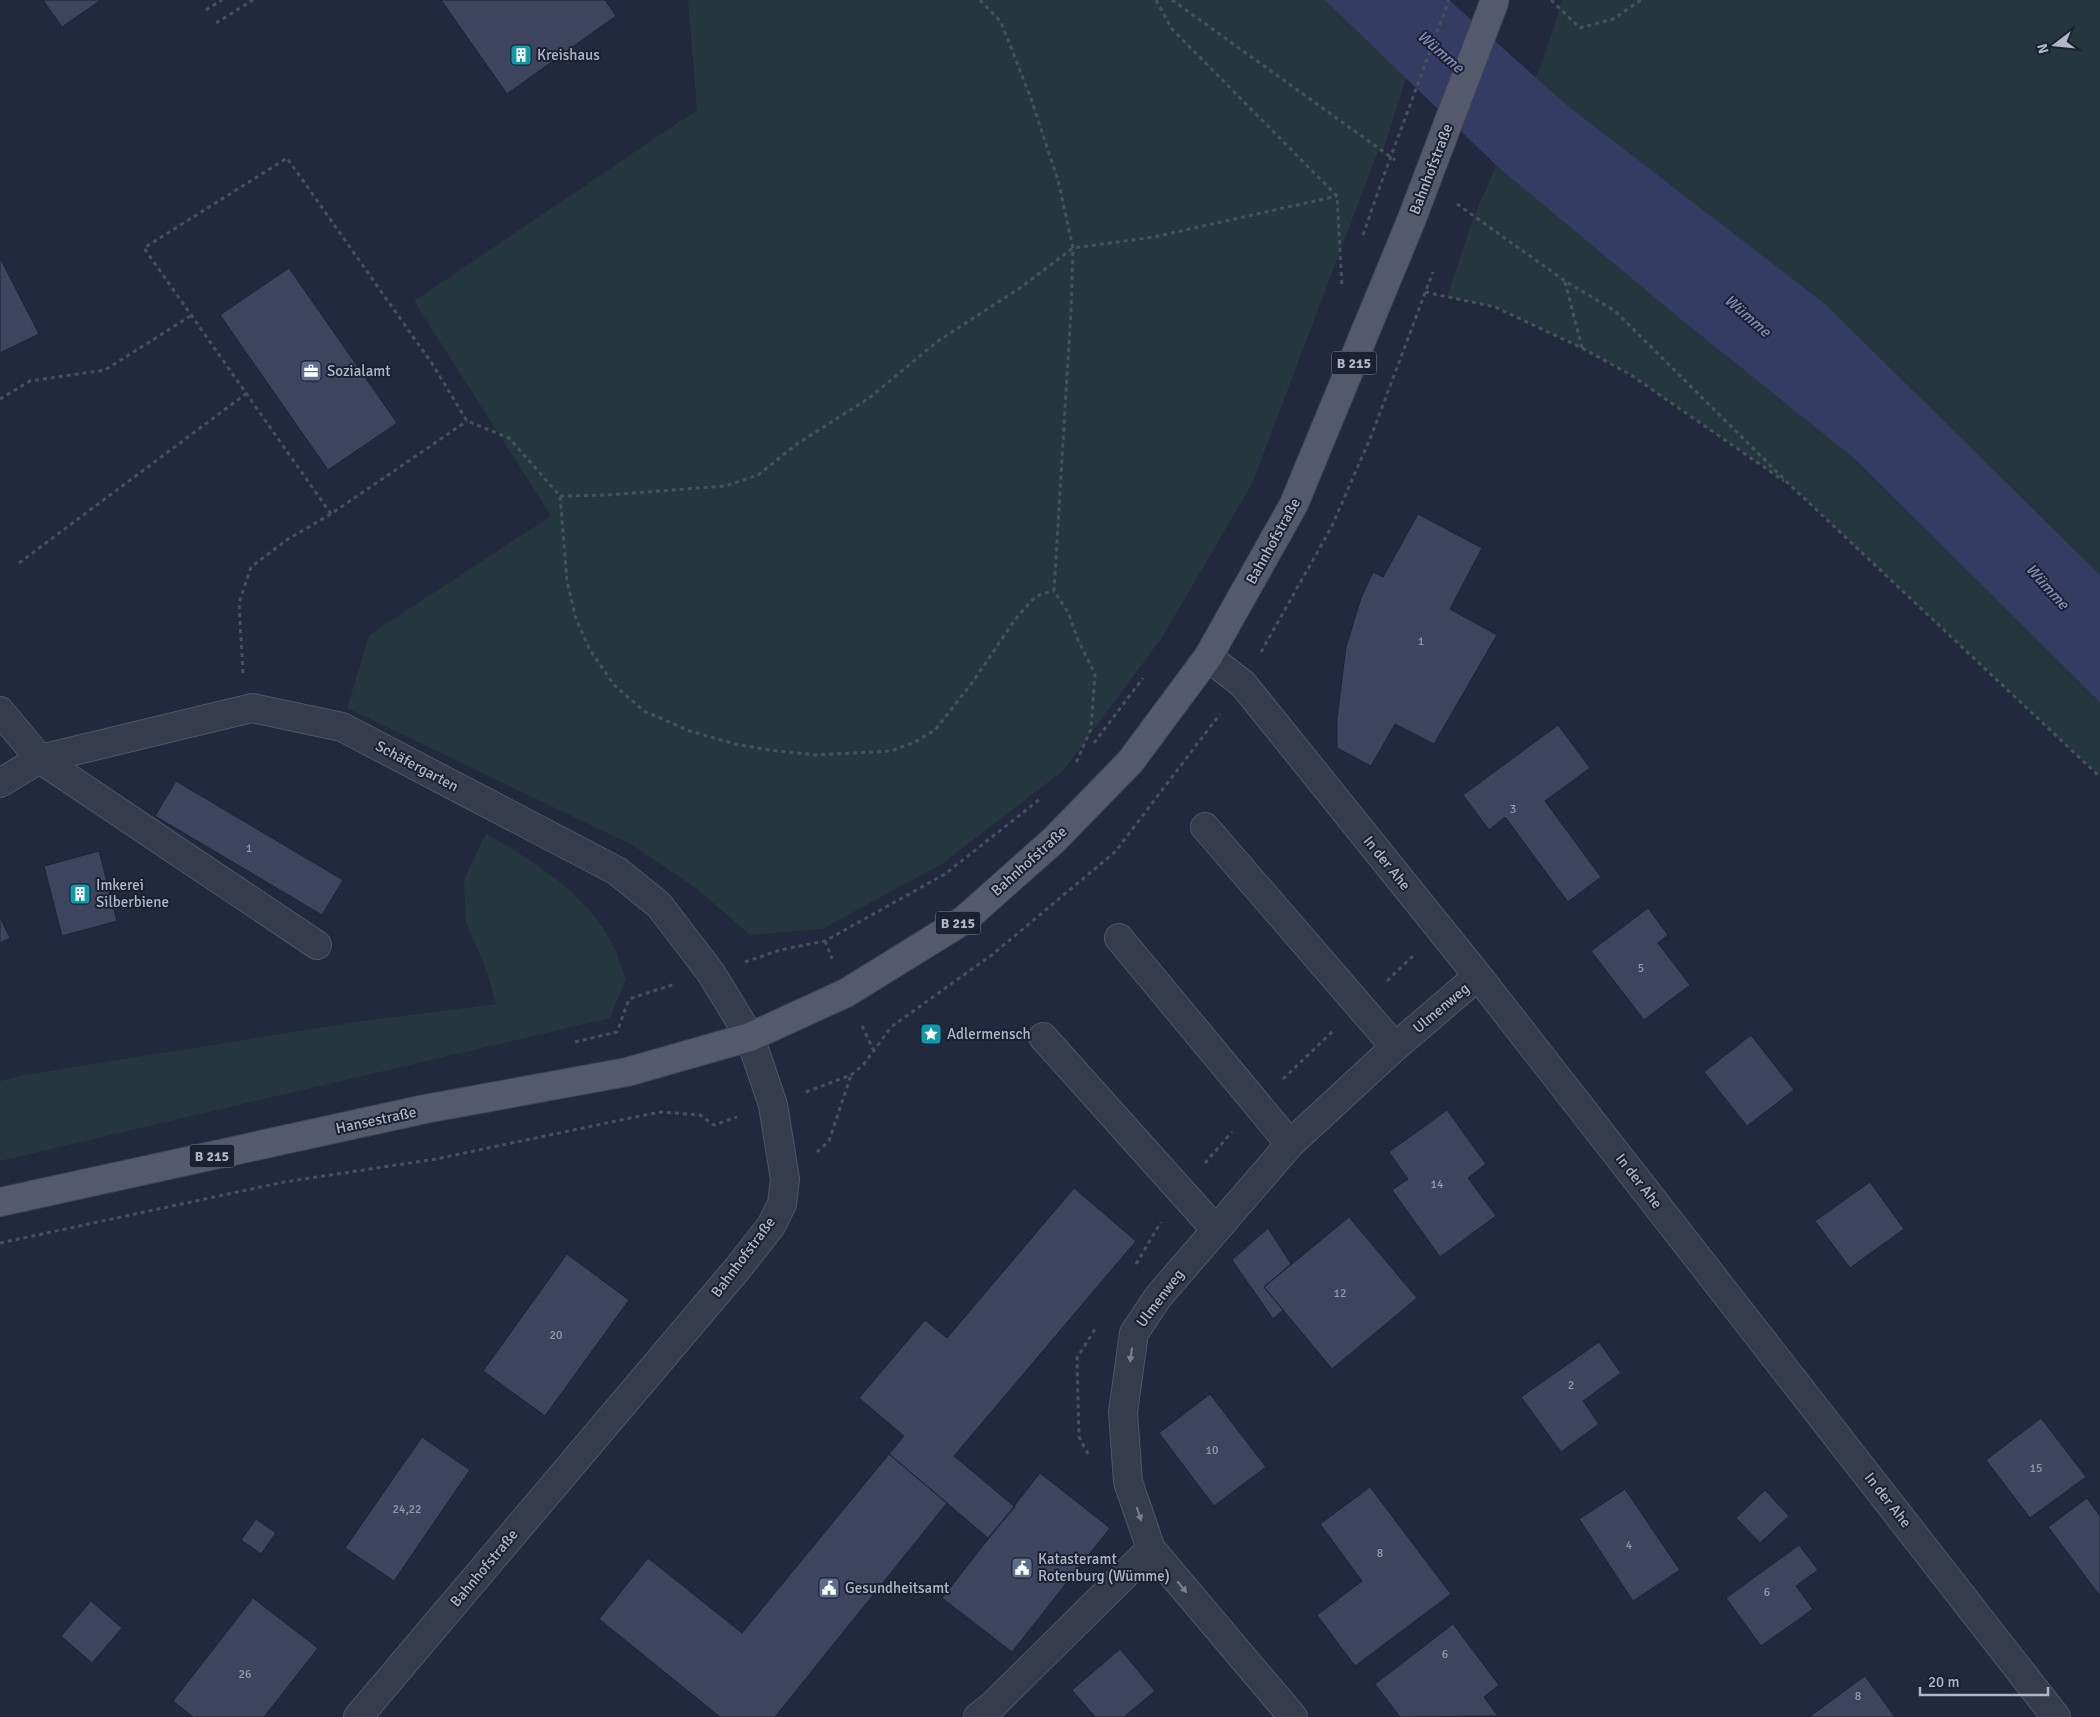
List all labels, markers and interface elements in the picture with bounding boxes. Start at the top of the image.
north arrow [2030,20,2080,70]
water label: Wümme [1413,26,1469,78]
text: N [2033,41,2052,55]
building icon: Kreishaus [509,43,533,67]
place label: Kreishaus [537,46,600,64]
street label: Bahnhofstraße [1405,121,1457,217]
water label: Wümme [1720,290,1776,342]
road number: B 215 [1332,352,1376,374]
office icon: Sozialamt [299,359,323,383]
place label: Sozialamt [327,362,391,380]
street label: Bahnhofstraße [1242,495,1304,587]
water label: Wümme [2021,559,2074,615]
house number: 1 [1418,634,1424,649]
street label: Schäfergarten [373,737,461,795]
house number: 3 [1510,802,1516,817]
street label: Bahnhofstraße [987,822,1071,900]
street label: In der Ahe [1360,832,1414,894]
house number: 1 [246,841,252,856]
place label: Imkerei Silberbiene [96,876,169,911]
building icon: Imkerei Silberbiene [68,882,92,906]
road number: B 215 [936,911,980,934]
house number: 5 [1638,961,1644,976]
street label: Ulmenweg [1409,979,1473,1037]
place icon: Adlermensch [919,1022,943,1046]
place label: Adlermensch [947,1025,1031,1043]
street label: Hansestraße [334,1103,418,1137]
road number: B 215 [190,1144,234,1168]
street label: In der Ahe [1612,1150,1666,1212]
house number: 14 [1431,1177,1444,1192]
street label: Bahnhofstraße [707,1213,779,1301]
street label: Ulmenweg [1132,1265,1188,1331]
house number: 12 [1334,1286,1346,1301]
house number: 20 [550,1328,562,1343]
one-way arrow [1127,1347,1135,1363]
house number: 2 [1568,1378,1574,1393]
house number: 10 [1206,1443,1218,1458]
house number: 15 [2030,1461,2042,1476]
street label: In der Ahe [1861,1469,1915,1531]
house number: 24,22 [392,1502,422,1517]
one-way arrow [1136,1507,1143,1522]
street label: Bahnhofstraße [446,1526,522,1610]
house number: 4 [1626,1538,1633,1553]
house number: 8 [1377,1546,1383,1561]
place label: Katasteramt Rotenburg (Wümme) [1038,1550,1170,1585]
public building icon: Katasteramt Rotenburg (Wümme) [1010,1556,1034,1580]
public building icon: Gesundheitsamt [817,1576,841,1600]
place label: Gesundheitsamt [845,1579,949,1597]
one-way arrow [1177,1580,1188,1593]
house number: 6 [1764,1585,1770,1600]
house number: 6 [1442,1647,1448,1662]
scale bar [1920,1664,2048,1696]
house number: 26 [239,1667,251,1682]
text: 20 m [1928,1673,1959,1691]
house number: 8 [1855,1689,1861,1704]

